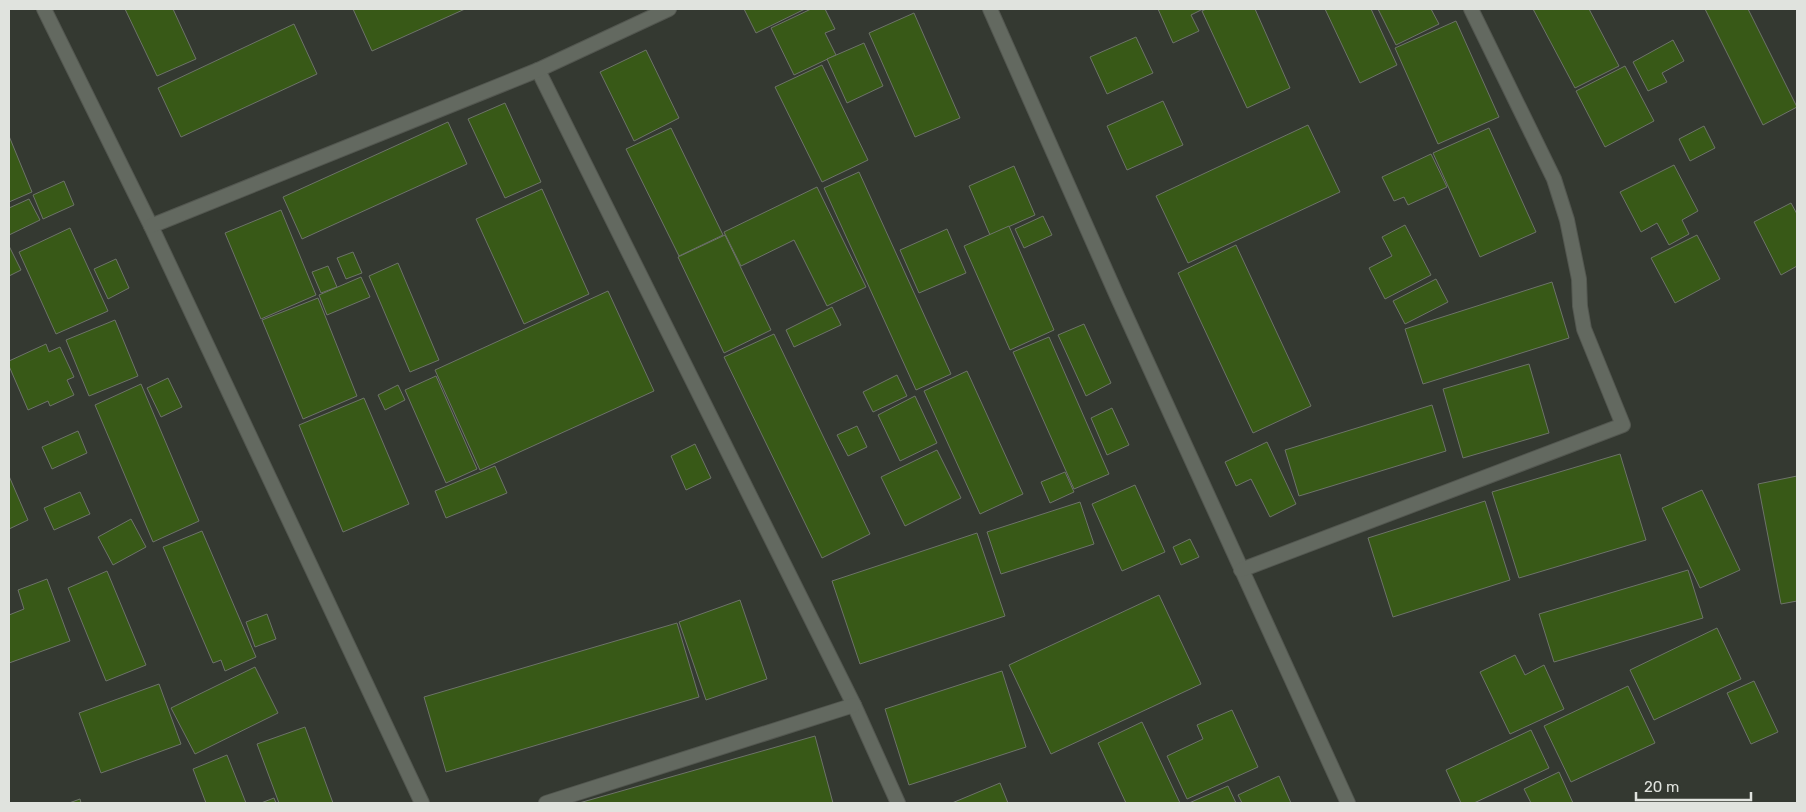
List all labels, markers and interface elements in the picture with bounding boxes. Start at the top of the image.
scale bar [1636,770,1751,802]
text: 20 m [1644,778,1679,796]

